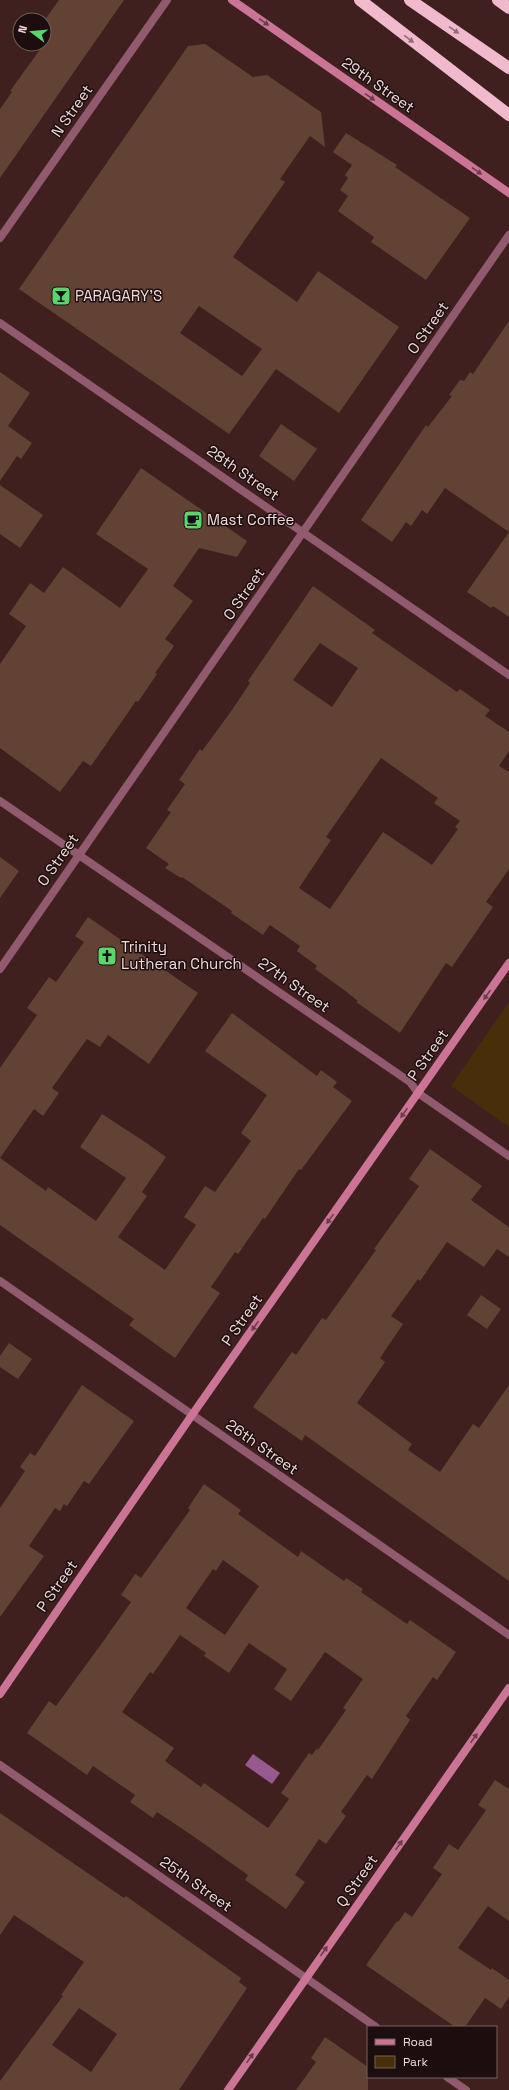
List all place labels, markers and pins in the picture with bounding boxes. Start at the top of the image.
bar icon: PARAGARY’S [50,285,72,307]
place label: PARAGARY’S [75,286,162,305]
cafe icon: Mast Coffee [182,509,204,531]
place label: Mast Coffee [207,510,295,529]
place label: Trinity Lutheran Church [121,937,242,973]
church icon: Trinity Lutheran Church [96,945,118,967]

